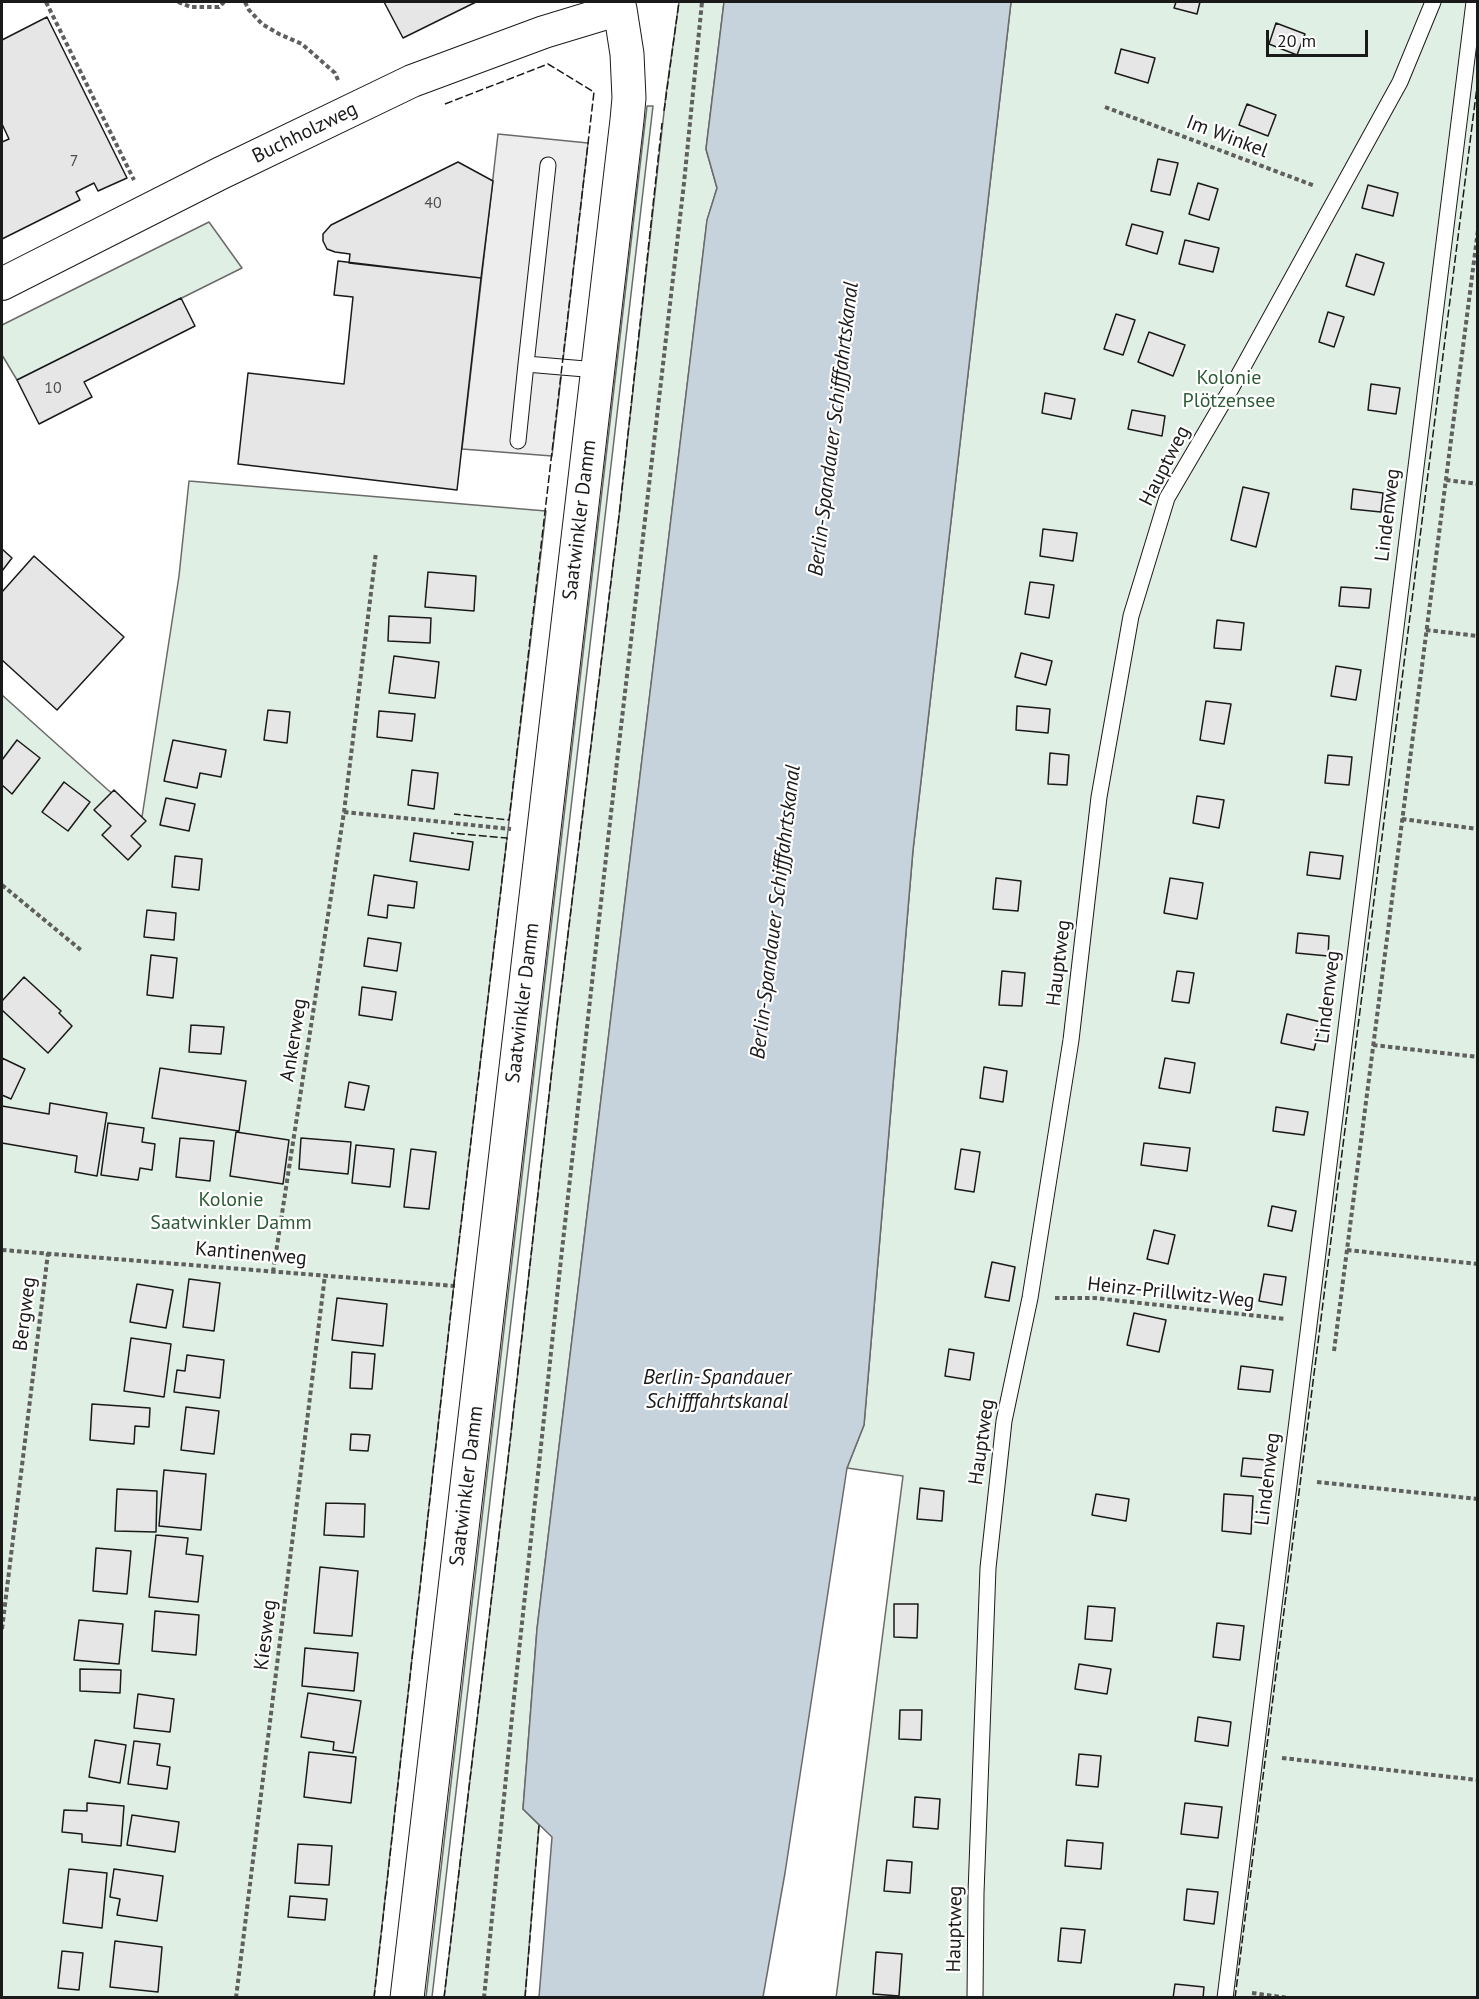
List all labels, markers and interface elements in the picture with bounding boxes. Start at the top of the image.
scale bar [1269,18,1371,56]
text: 20 m [1277,29,1316,52]
street label: Buchholzweg [248,97,362,169]
street label: Im Winkel [1183,110,1271,164]
house number: 7 [70,151,78,171]
house number: 40 [424,193,442,213]
water label: Berlin-Spandauer Schifffahrtskanal [803,280,865,578]
park label: Kolonie Plötzensee [1183,366,1275,413]
house number: 10 [44,378,62,398]
street label: Hauptweg [1135,422,1195,510]
street label: Saatwinkler Damm [558,438,602,602]
street label: Lindenweg [1370,467,1406,563]
water label: Berlin-Spandauer Schifffahrtskanal [745,763,807,1061]
street label: Hauptweg [1042,918,1076,1008]
street label: Saatwinkler Damm [501,921,545,1085]
street label: Lindenweg [1310,949,1346,1045]
street label: Ankerweg [276,997,312,1083]
park label: Kolonie Saatwinkler Damm [150,1188,312,1235]
street label: Kantinenweg [194,1237,308,1271]
street label: Heinz-Prillwitz-Weg [1086,1272,1256,1314]
street label: Bergweg [9,1276,41,1352]
water label: Berlin-Spandauer Schifffahrtskanal [643,1365,791,1415]
street label: Hauptweg [964,1397,1000,1487]
street label: Saatwinkler Damm [445,1404,489,1568]
street label: Lindenweg [1250,1431,1286,1527]
street label: Kiesweg [250,1598,282,1672]
street label: Hauptweg [942,1885,968,1973]

